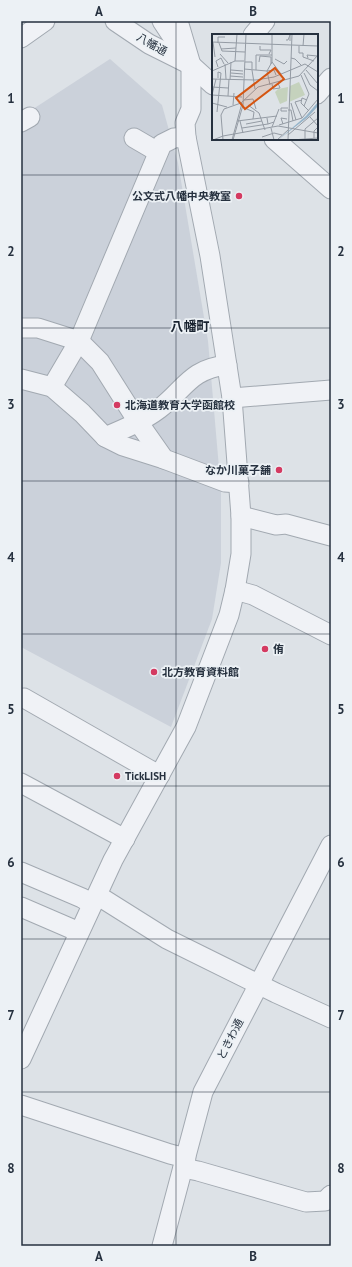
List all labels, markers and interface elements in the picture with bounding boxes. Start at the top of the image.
text: A [95,3,103,20]
text: B [249,3,257,20]
street label: 八幡通 [134,30,170,58]
inset map [212,34,318,140]
text: 1 [7,90,15,107]
text: 1 [337,90,345,107]
place label: 公文式八幡中央教室 [132,189,231,203]
marker: 公文式八幡中央教室 [234,191,244,201]
text: 2 [7,243,15,260]
text: 2 [337,243,345,260]
district label: 八幡町 [170,318,210,335]
text: 3 [7,396,15,413]
text: 3 [337,396,345,413]
place label: 北海道教育大学函館校 [125,398,235,412]
marker: 北海道教育大学函館校 [112,400,122,410]
place label: なか川菓子舗 [205,463,271,477]
marker: なか川菓子舗 [274,465,284,475]
text: 4 [7,549,15,566]
text: 4 [337,549,345,566]
place label: 侑 [273,642,284,656]
marker: 侑 [260,644,270,654]
place label: 北方教育資料館 [162,665,239,679]
marker: 北方教育資料館 [149,667,159,677]
text: 5 [7,701,15,718]
text: 5 [337,701,345,718]
place label: TickLISH [125,769,166,783]
marker: TickLISH [112,771,122,781]
text: 6 [7,854,15,871]
text: 6 [337,854,345,871]
text: 7 [7,1007,15,1024]
text: 7 [337,1007,345,1024]
street label: ときわ通 [214,1016,246,1062]
text: 8 [7,1160,15,1177]
text: 8 [337,1160,345,1177]
text: A [95,1248,103,1265]
text: B [249,1248,257,1265]

